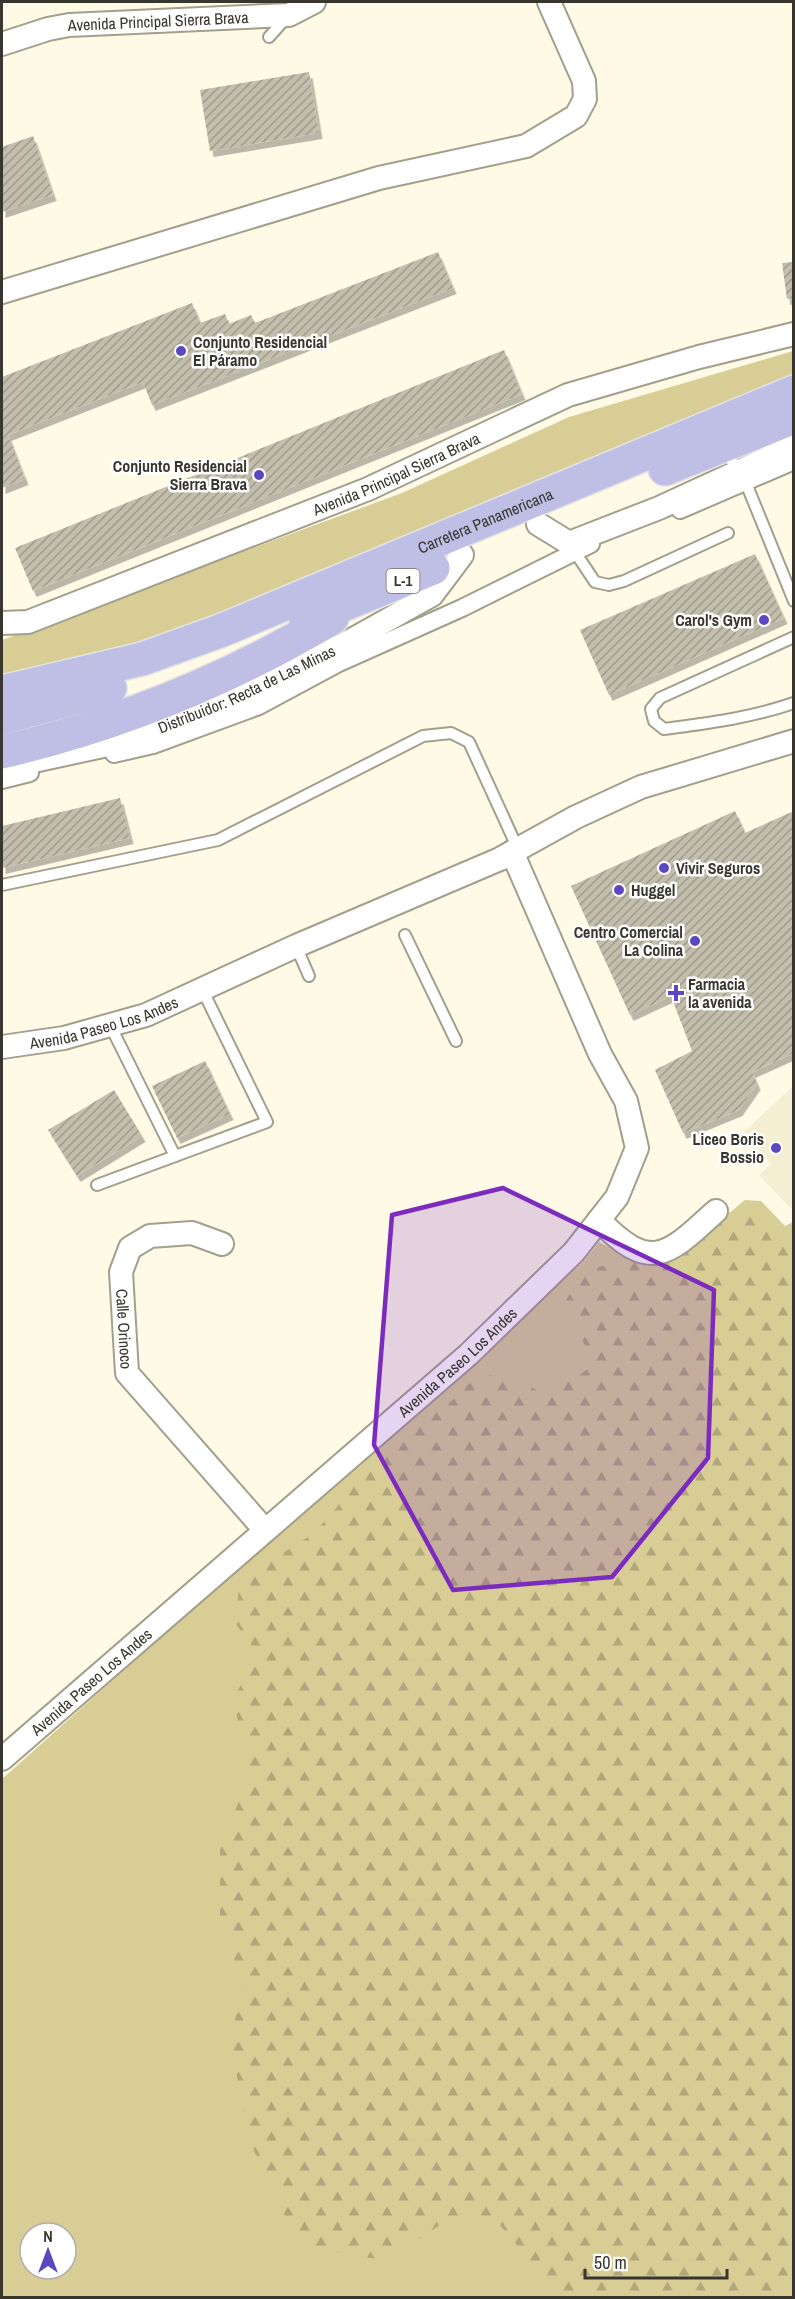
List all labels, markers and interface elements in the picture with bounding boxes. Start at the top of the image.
street label: Avenida Principal Sierra Brava [66,6,250,36]
place label: Conjunto Residencial El Páramo [193,331,327,371]
marker: Conjunto Residencial El Páramo [174,344,188,358]
street label: Avenida Principal Sierra Brava [309,427,484,521]
place label: Conjunto Residencial Sierra Brava [113,455,248,495]
marker: Conjunto Residencial Sierra Brava [252,468,266,482]
street label: Carretera Panamericana [414,482,557,558]
road number: L-1 [386,569,420,593]
place label: Carol's Gym [675,609,752,631]
marker: Carol's Gym [757,613,771,627]
street label: Distribuidor: Recta de Las Minas [154,639,339,738]
place label: Vivir Seguros [676,857,760,879]
marker: Vivir Seguros [657,861,671,875]
place label: Huggel [631,879,675,901]
marker: Huggel [612,883,626,897]
place label: Centro Comercial La Colina [574,921,684,961]
marker: Centro Comercial La Colina [688,934,702,948]
place label: Farmacia la avenida [688,973,752,1013]
marker: Farmacia la avenida [669,986,683,1000]
street label: Avenida Paseo Los Andes [27,991,182,1054]
place label: Liceo Boris Bossio [693,1128,764,1168]
marker: Liceo Boris Bossio [769,1141,783,1155]
street label: Calle Orinoco [111,1288,138,1370]
street label: Avenida Paseo Los Andes [392,1302,522,1423]
street label: Avenida Paseo Los Andes [25,1623,156,1741]
north arrow [18,2221,78,2281]
text: N [43,2225,53,2247]
scale bar [585,2242,728,2280]
text: 50 m [594,2250,627,2275]

